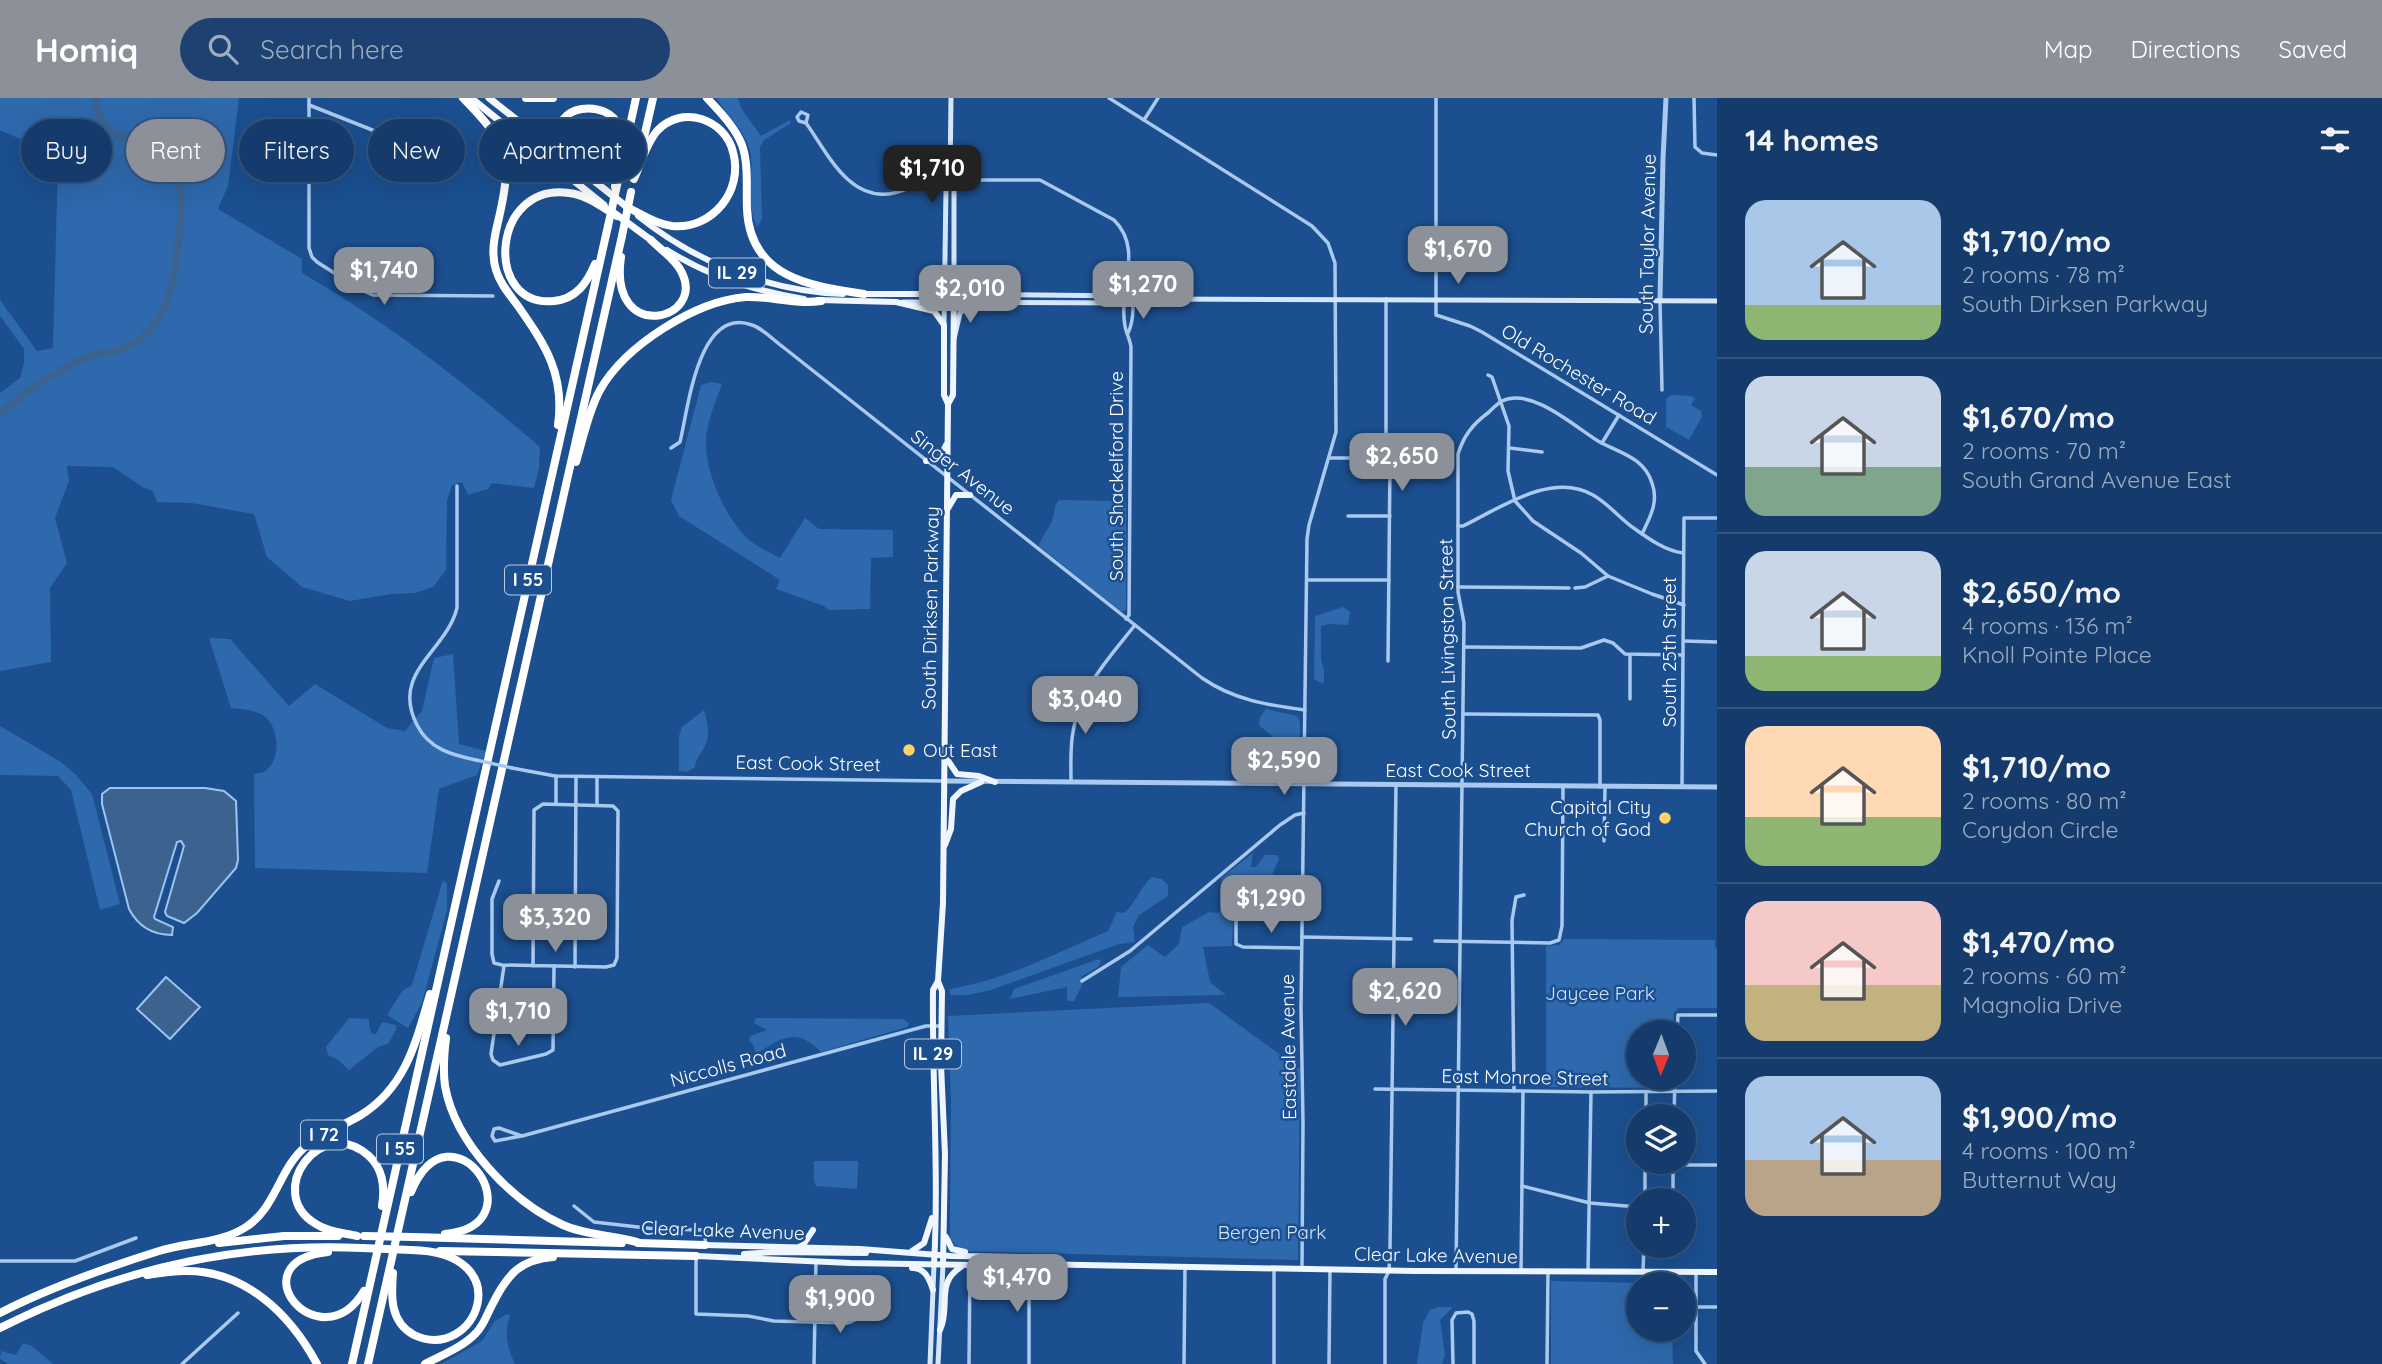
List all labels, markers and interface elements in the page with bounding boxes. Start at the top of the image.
search box [180,18,670,81]
text: Homiq [35,29,138,70]
icon: search [204,30,242,68]
text: Search here [260,33,404,66]
text: Map [2044,34,2093,64]
text: Directions [2131,34,2241,64]
text: Saved [2279,34,2347,64]
chip: Buy [21,119,112,182]
chip: Rent [126,119,225,182]
chip: Filters [239,119,354,182]
chip: New [368,119,465,182]
chip: Apartment [479,119,646,182]
text: 14 homes [1745,121,1879,159]
icon: filters [2316,121,2354,159]
pin: $1,710 [875,146,989,205]
text: $1,710 [899,153,965,182]
street label: South Taylor Avenue [1633,154,1661,334]
text: $1,710/mo [1962,222,2111,260]
pin: $1,670 [1401,226,1515,286]
icon: home [1801,228,1885,312]
text: $1,670 [1424,234,1492,263]
pin: $1,740 [327,248,441,307]
text: $1,740 [350,255,418,284]
road number: IL 29 [709,258,765,288]
text: 2 rooms · 78 m² [1962,260,2125,289]
pin: $1,270 [1086,262,1200,321]
pin: $2,010 [913,266,1027,325]
text: $1,270 [1109,269,1177,298]
text: $2,010 [935,273,1005,302]
text: South Dirksen Parkway [1962,289,2208,318]
street label: Old Rochester Road [1497,318,1661,430]
street label: South Shackelford Drive [1104,371,1128,581]
text: $1,670/mo [1962,398,2115,436]
icon: home [1801,404,1885,488]
street label: Singer Avenue [906,424,1020,520]
pin: $2,650 [1345,434,1459,493]
text: 2 rooms · 70 m² [1962,436,2126,465]
text: $2,650 [1365,441,1439,470]
text: South Grand Avenue East [1962,465,2232,494]
street label: South Dirksen Parkway [916,506,944,710]
street label: South Livingston Street [1433,538,1461,740]
road number: I 55 [505,566,551,594]
text: $2,650/mo [1962,573,2121,611]
street label: South 25th Street [1657,577,1681,727]
icon: home [1801,579,1885,663]
text: 4 rooms · 136 m² [1962,611,2133,640]
text: Knoll Pointe Place [1962,640,2152,669]
pin: $3,040 [1028,676,1142,736]
text: $3,040 [1048,684,1122,713]
place label: Out East [923,738,998,762]
pin: $2,590 [1227,738,1341,797]
marker: Out East [901,742,917,758]
text: $2,590 [1247,745,1321,774]
text: $1,710/mo [1962,748,2111,786]
street label: East Cook Street [735,750,881,776]
icon: home [1801,754,1885,838]
street label: East Cook Street [1385,758,1531,782]
text: 2 rooms · 80 m² [1962,786,2127,815]
place label: Capital City Church of God [1525,795,1651,841]
marker: Capital City Church of God [1657,810,1673,826]
text: Corydon Circle [1962,815,2118,844]
pin: $1,290 [1214,876,1328,935]
text: $1,290 [1236,883,1306,912]
pin: $3,320 [498,894,612,954]
text: $3,320 [519,902,591,931]
text: $1,470/mo [1962,923,2115,961]
icon: home [1801,929,1885,1013]
text: 2 rooms · 60 m² [1962,961,2127,990]
pin: $2,620 [1348,968,1462,1028]
street label: Eastdale Avenue [1275,974,1301,1120]
text: $2,620 [1368,976,1442,1005]
park label: Jaycee Park [1545,981,1655,1005]
pin: $1,710 [461,988,575,1048]
text: Magnolia Drive [1962,990,2122,1019]
text: $1,710 [485,996,551,1025]
north arrow [1626,1020,1696,1090]
map controls [1626,1020,1696,1342]
street label: Niccolls Road [667,1038,789,1092]
road number: IL 29 [905,1040,961,1069]
street label: East Monroe Street [1441,1064,1609,1090]
text: $1,900/mo [1962,1098,2117,1136]
button: layers [1626,1104,1696,1174]
icon: home [1801,1104,1885,1188]
road number: I 72 [301,1120,347,1150]
road number: I 55 [377,1134,423,1164]
text: 4 rooms · 100 m² [1962,1136,2136,1165]
text: Butternut Way [1962,1165,2117,1194]
button: + [1626,1188,1696,1258]
street label: Clear Lake Avenue [641,1215,805,1245]
park label: Bergen Park [1218,1220,1326,1244]
street label: Clear Lake Avenue [1354,1242,1518,1268]
pin: $1,470 [960,1254,1074,1314]
text: $1,470 [983,1262,1051,1291]
button: − [1626,1272,1696,1342]
pin: $1,900 [783,1276,897,1335]
text: $1,900 [805,1283,875,1312]

